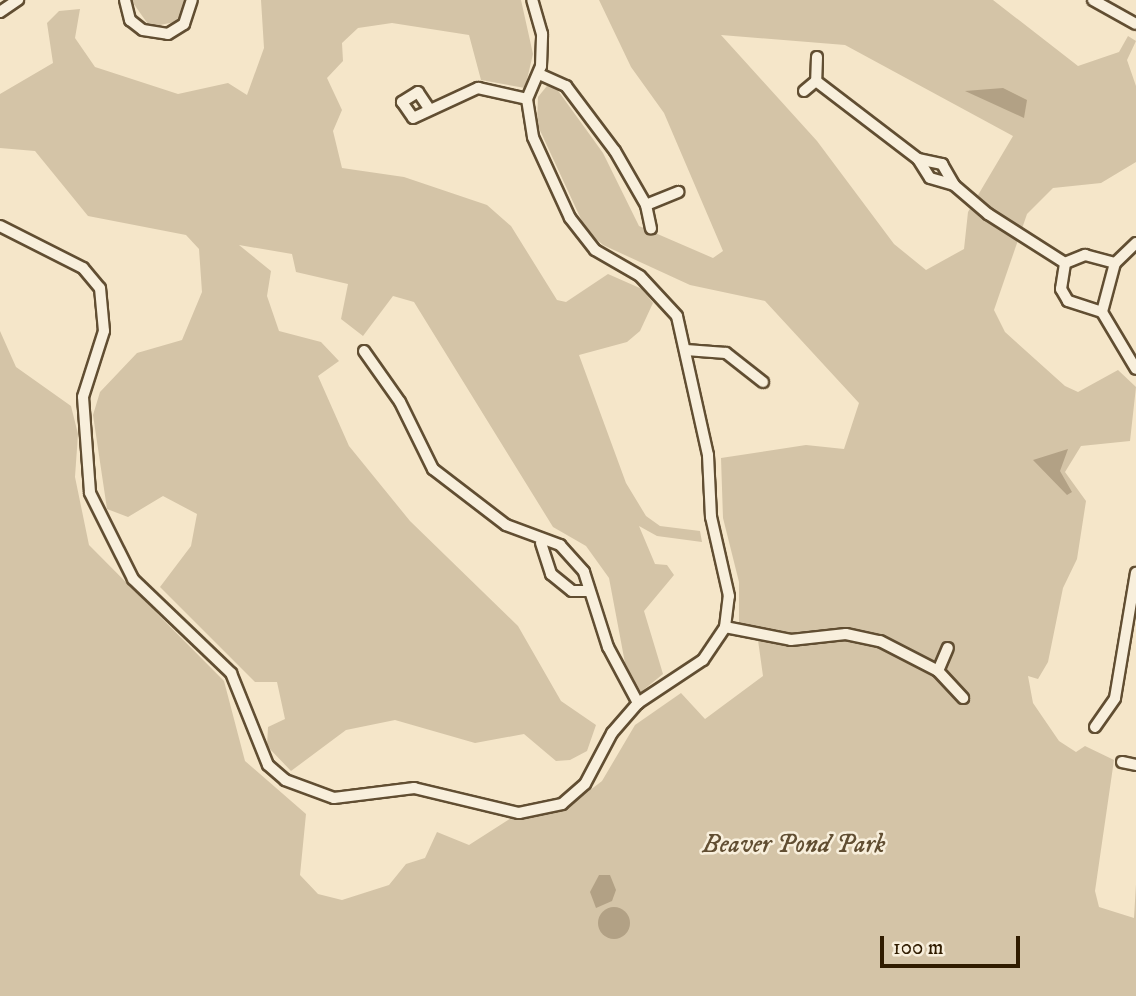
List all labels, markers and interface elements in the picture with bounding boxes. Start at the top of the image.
park label: Beaver Pond Park [703,829,885,861]
scale bar [884,922,1024,966]
text: 100 m [893,935,944,961]

